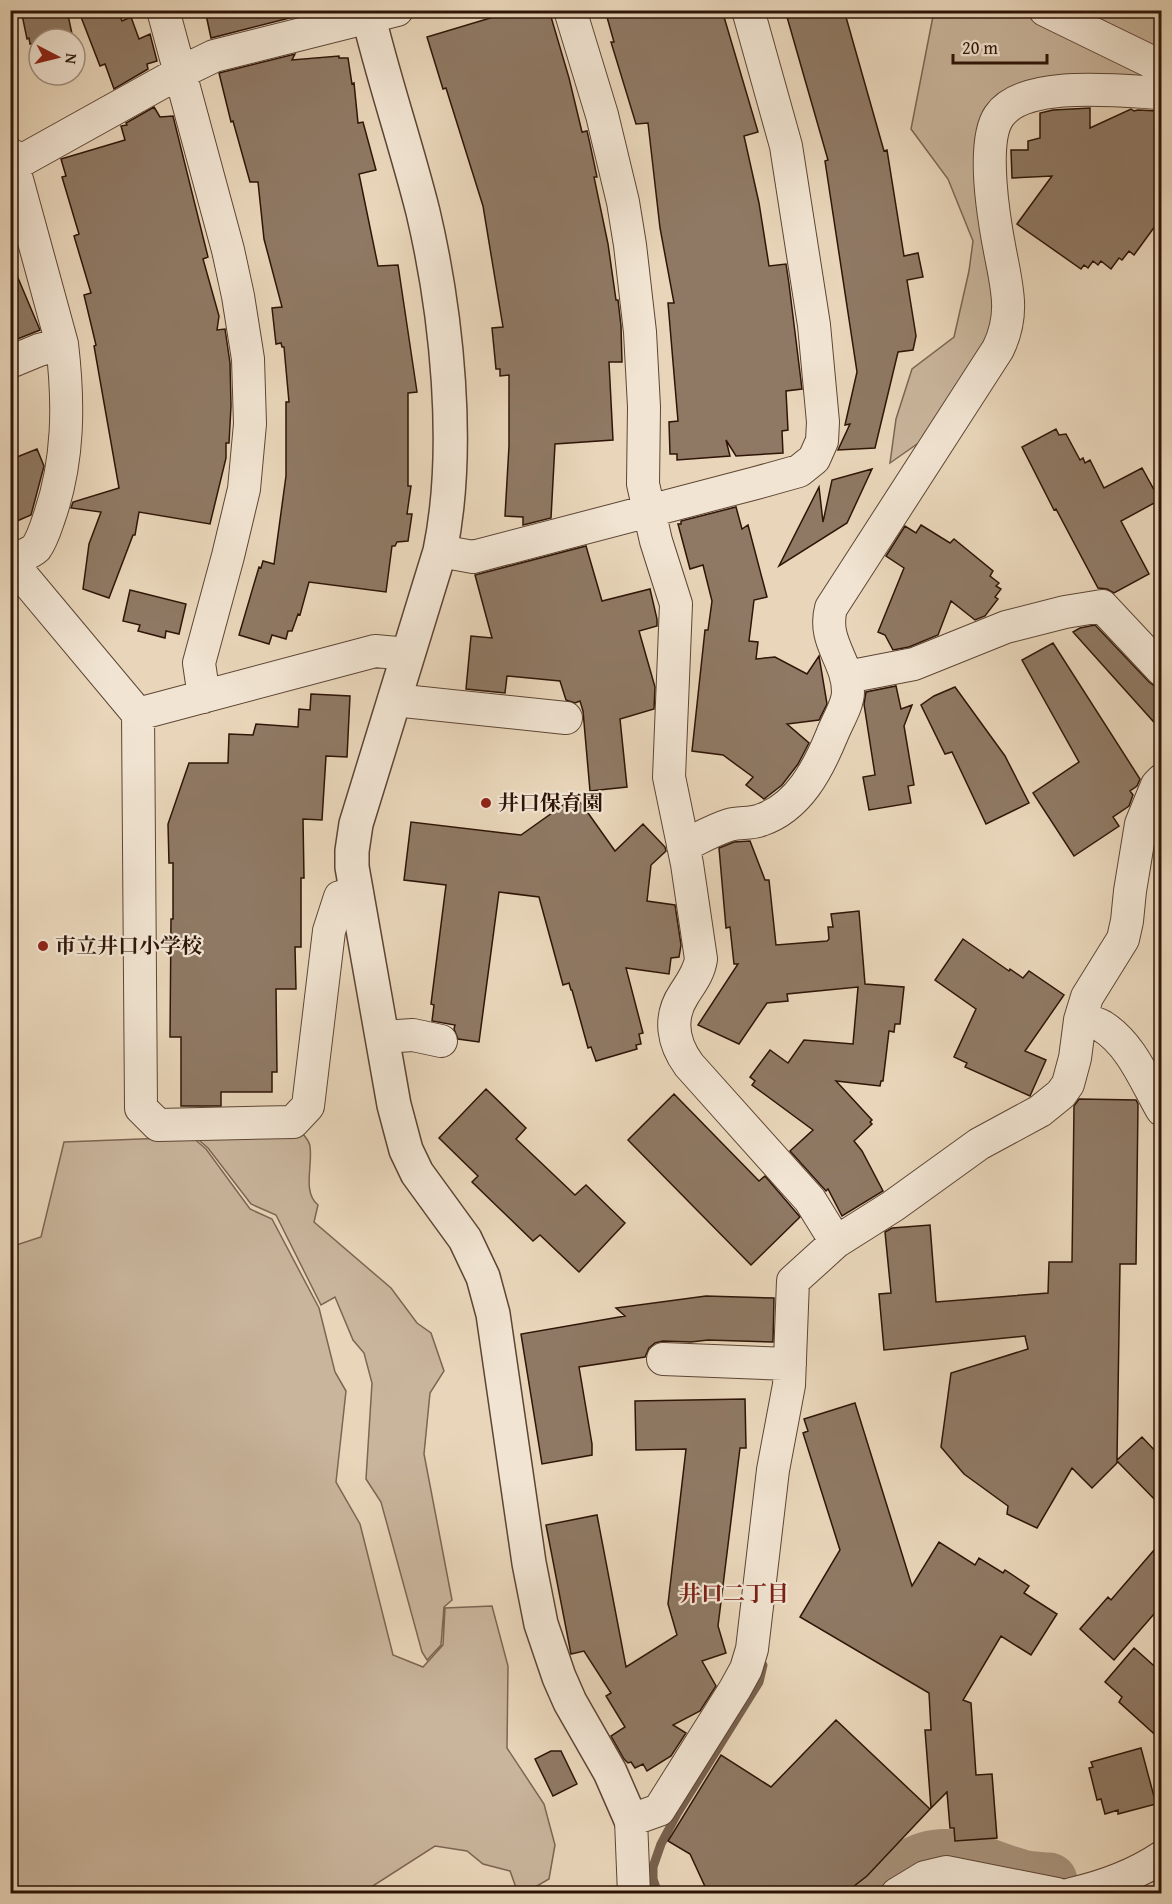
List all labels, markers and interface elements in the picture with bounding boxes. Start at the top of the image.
north arrow [27,27,87,87]
scale bar [953,27,1048,65]
text: 20 m [962,34,998,61]
text: N [59,52,84,66]
place label: 井口保育園 [498,787,603,818]
marker: 井口保育園 [479,796,493,810]
place label: 市立井口小学校 [55,930,202,961]
marker: 市立井口小学校 [36,939,50,953]
district label: 井口二丁目 [679,1577,789,1609]

